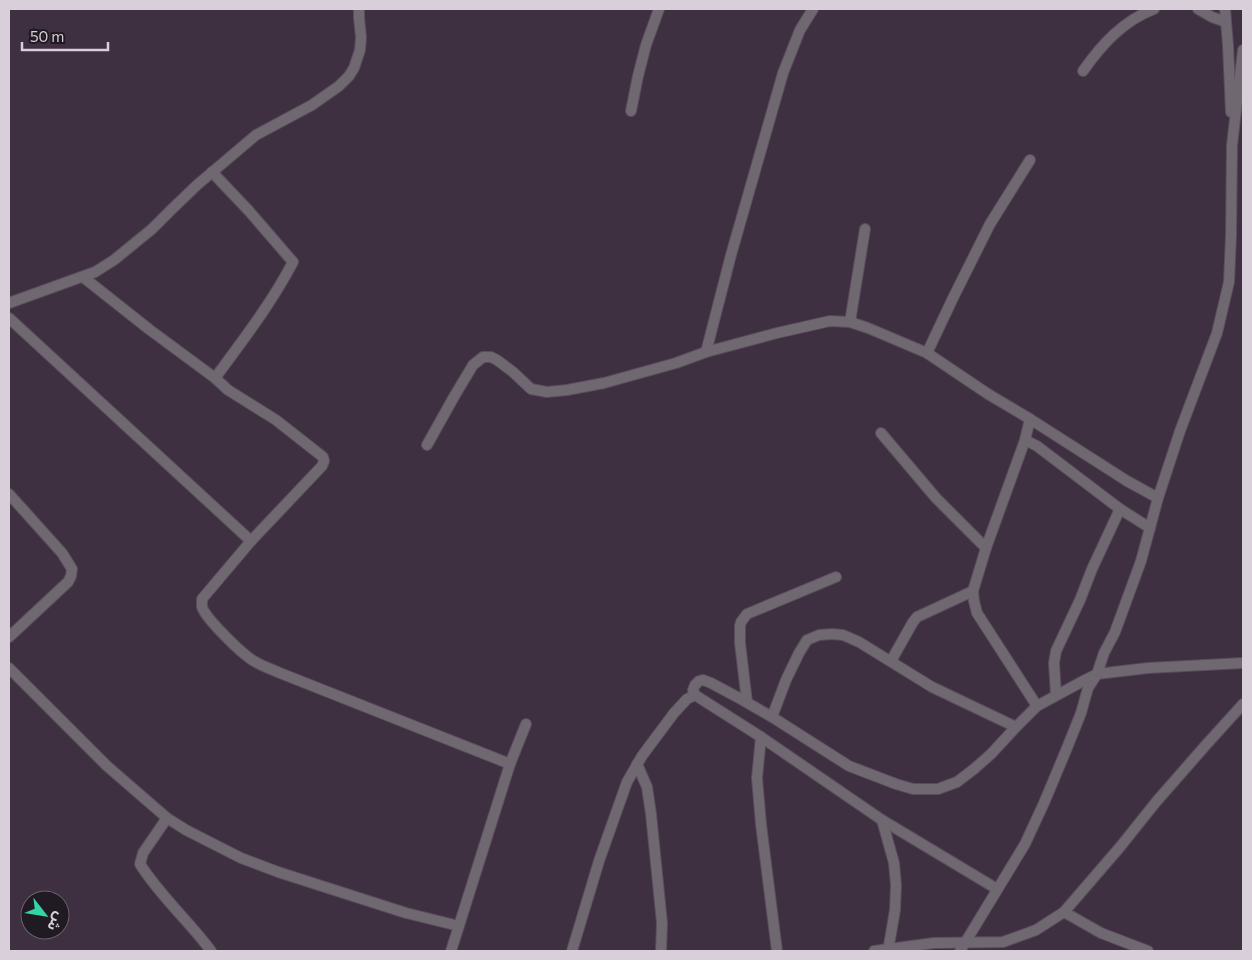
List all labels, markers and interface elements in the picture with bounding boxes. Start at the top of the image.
scale bar [22,20,109,52]
text: 50 m [30,27,64,45]
north arrow [20,890,70,940]
text: ش [44,909,69,935]

